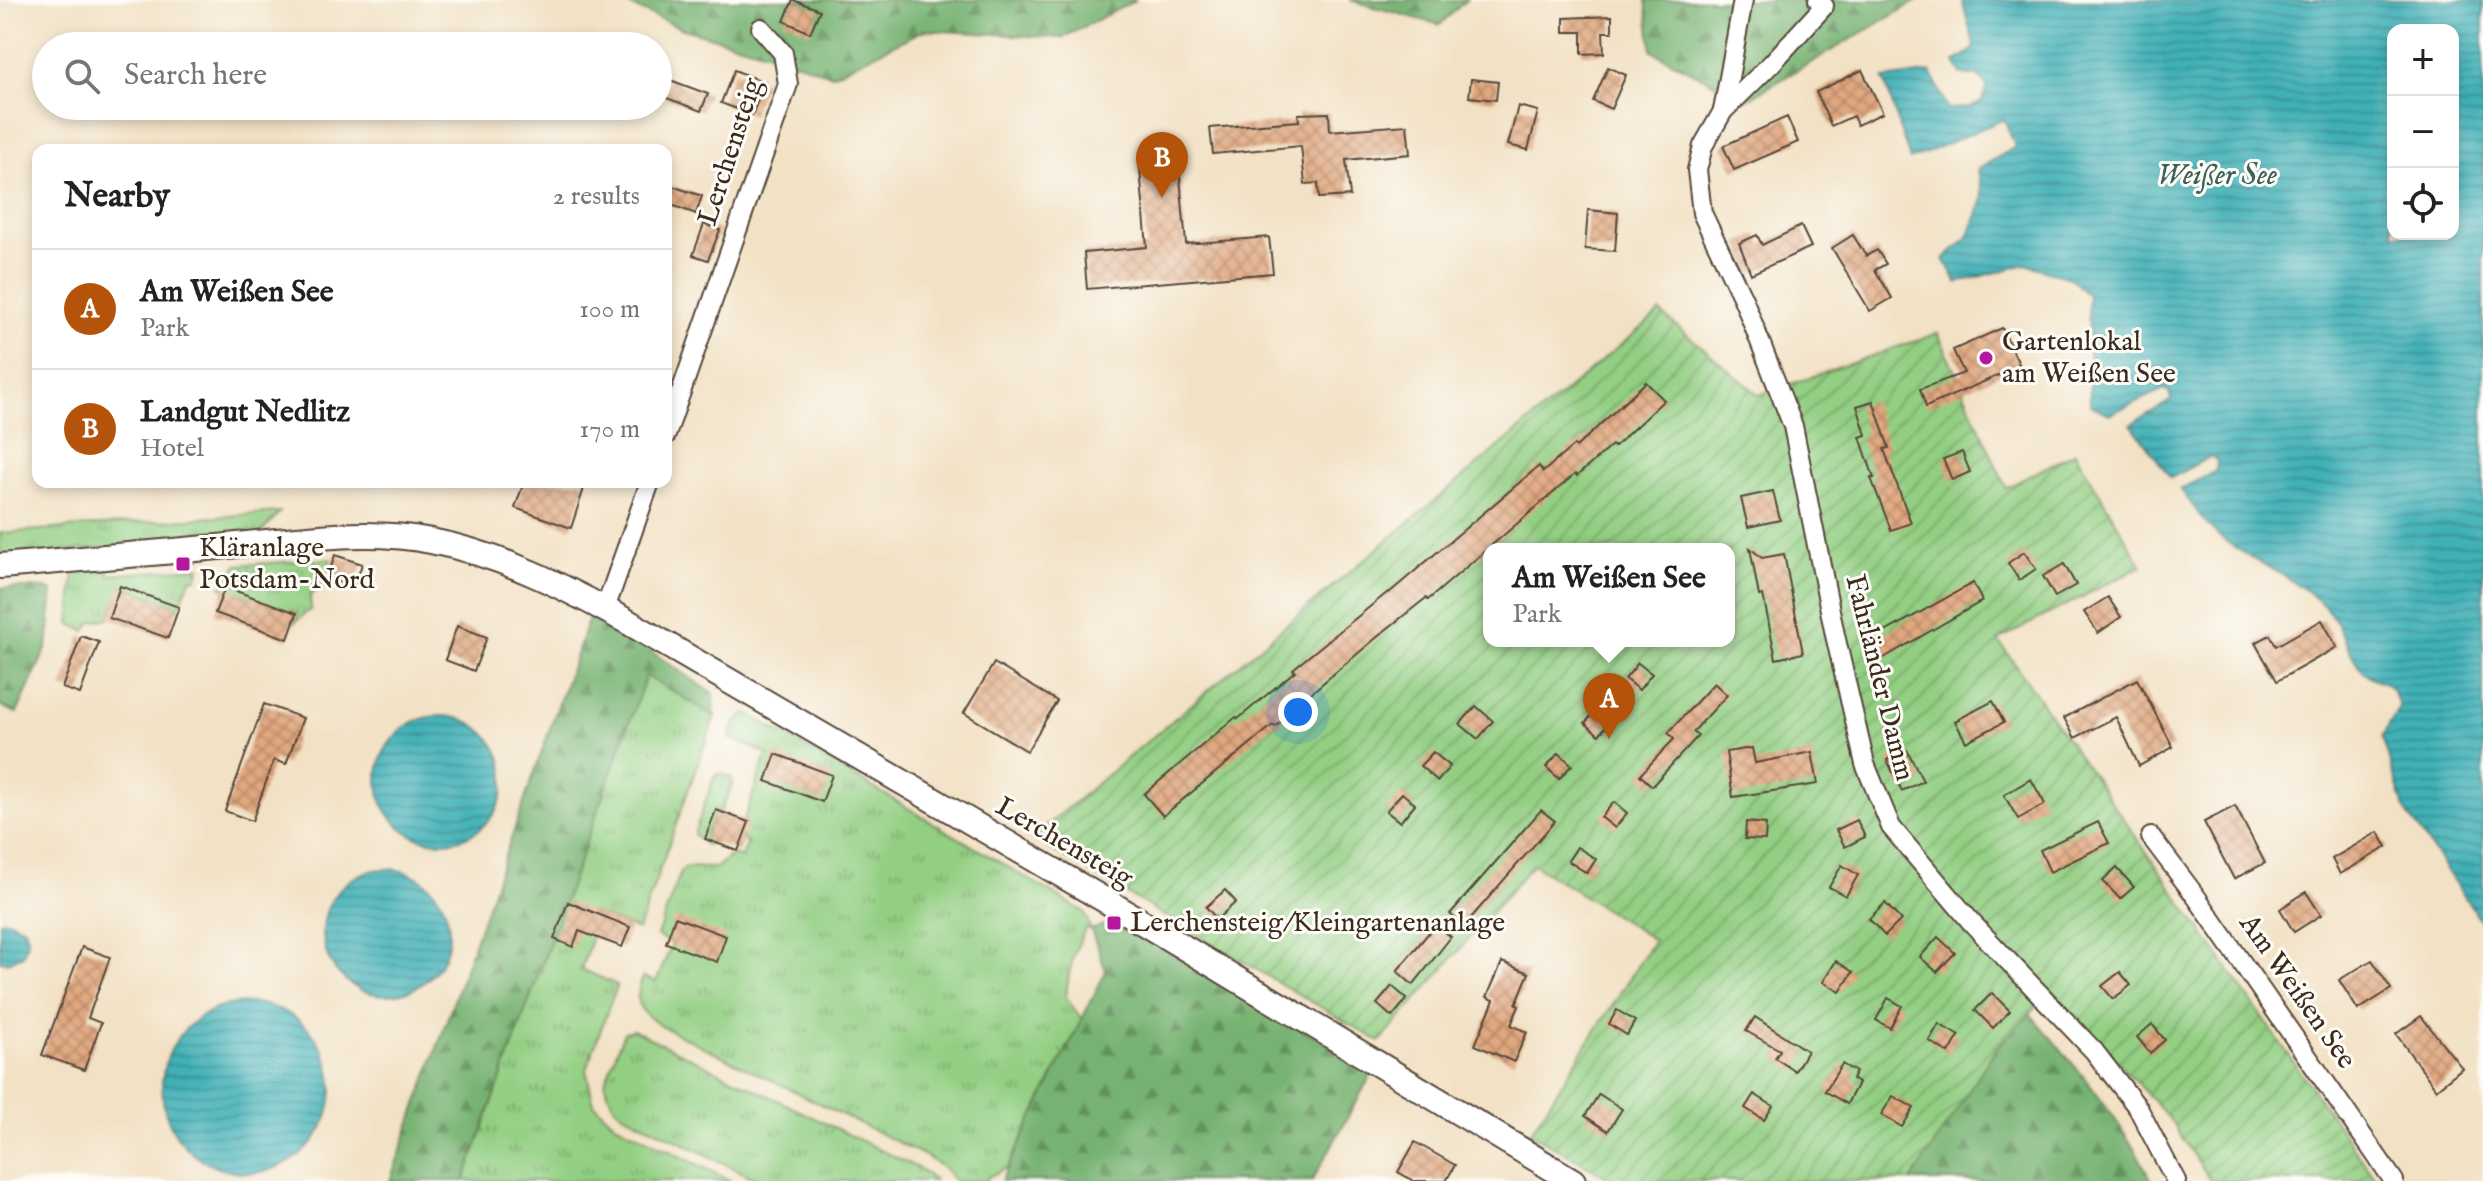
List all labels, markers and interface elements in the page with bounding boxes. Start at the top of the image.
map controls [2387,24,2459,240]
button: + [2387,24,2459,96]
search box [32,32,672,120]
icon: search [60,54,104,98]
text: Search here [124,57,267,95]
street label: Lerchensteig [691,73,772,230]
button: − [2387,96,2459,168]
pin: B [1136,132,1188,198]
water label: Weißer See [2157,157,2277,195]
button: locate [2387,168,2459,240]
text: Nearby [64,175,170,218]
text: 2 results [553,180,640,213]
text: Am Weißen See [140,274,334,312]
text: A [81,293,99,326]
text: 100 m [579,293,640,326]
text: Park [140,312,189,345]
place label: Gartenlokal am Weißen See [2002,325,2176,392]
marker: Gartenlokal am Weißen See [1977,349,1995,367]
text: Landgut Nedlitz [140,394,350,432]
text: B [81,413,99,446]
text: 170 m [580,413,640,446]
text: Hotel [140,432,204,465]
place label: Kläranlage Potsdam-Nord [199,531,375,598]
popup [1483,543,1735,647]
marker: Kläranlage Potsdam-Nord [174,555,192,573]
text: Am Weißen See [1512,560,1706,598]
street label: Fahrländer Damm [1836,571,1922,785]
text: Park [1512,598,1562,631]
pin: A [1583,673,1635,739]
your location [1278,692,1318,732]
street label: Lerchensteig [989,790,1140,897]
place label: Lerchensteig/Kleingartenanlage [1130,906,1505,941]
street label: Am Weißen See [2230,907,2363,1076]
marker: Lerchensteig/Kleingartenanlage [1105,914,1123,932]

